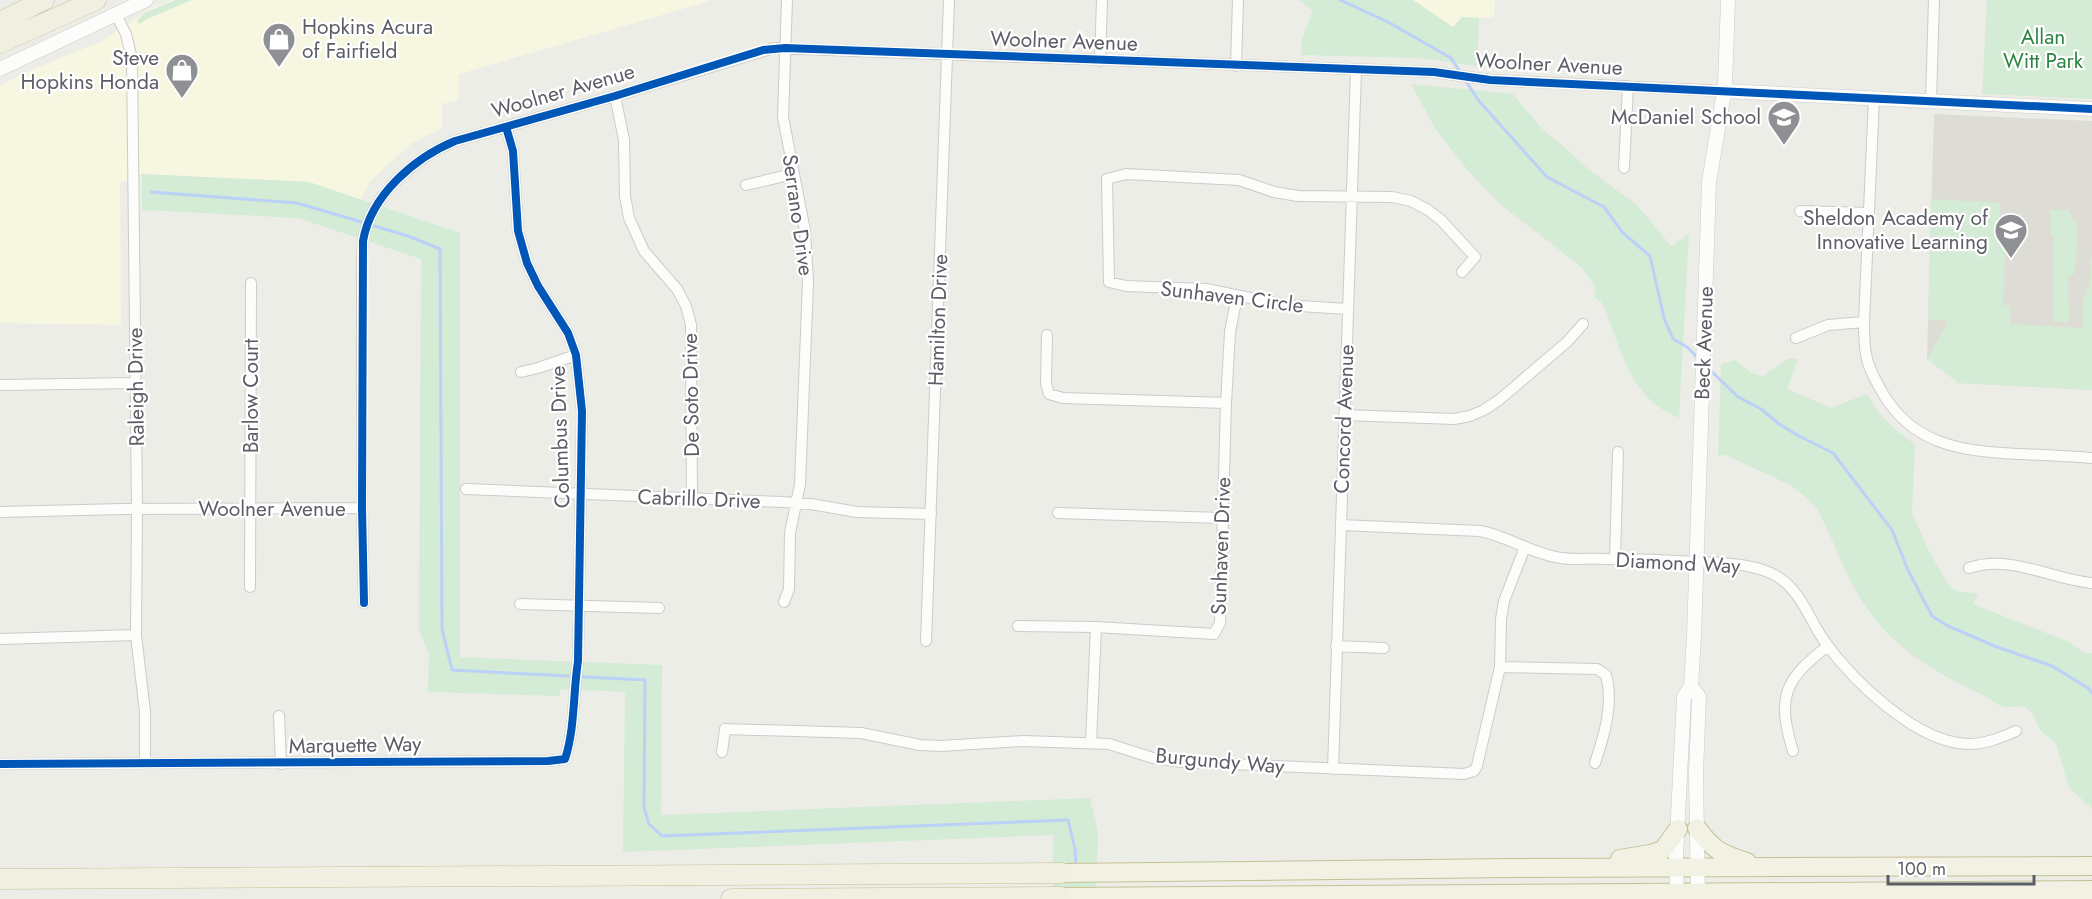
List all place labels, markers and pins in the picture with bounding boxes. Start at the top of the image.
place label: Hopkins Acura of Fairfield [302,12,433,66]
shop icon: Hopkins Acura of Fairfield [261,21,297,68]
place label: Steve Hopkins Honda [20,43,159,97]
shop icon: Steve Hopkins Honda [164,52,200,99]
school or university icon: McDaniel School [1766,99,1802,146]
place label: McDaniel School [1611,102,1761,132]
place label: Sheldon Academy of Innovative Learning [1803,203,1989,257]
school or university icon: Sheldon Academy of Innovative Learning [1993,212,2029,259]

